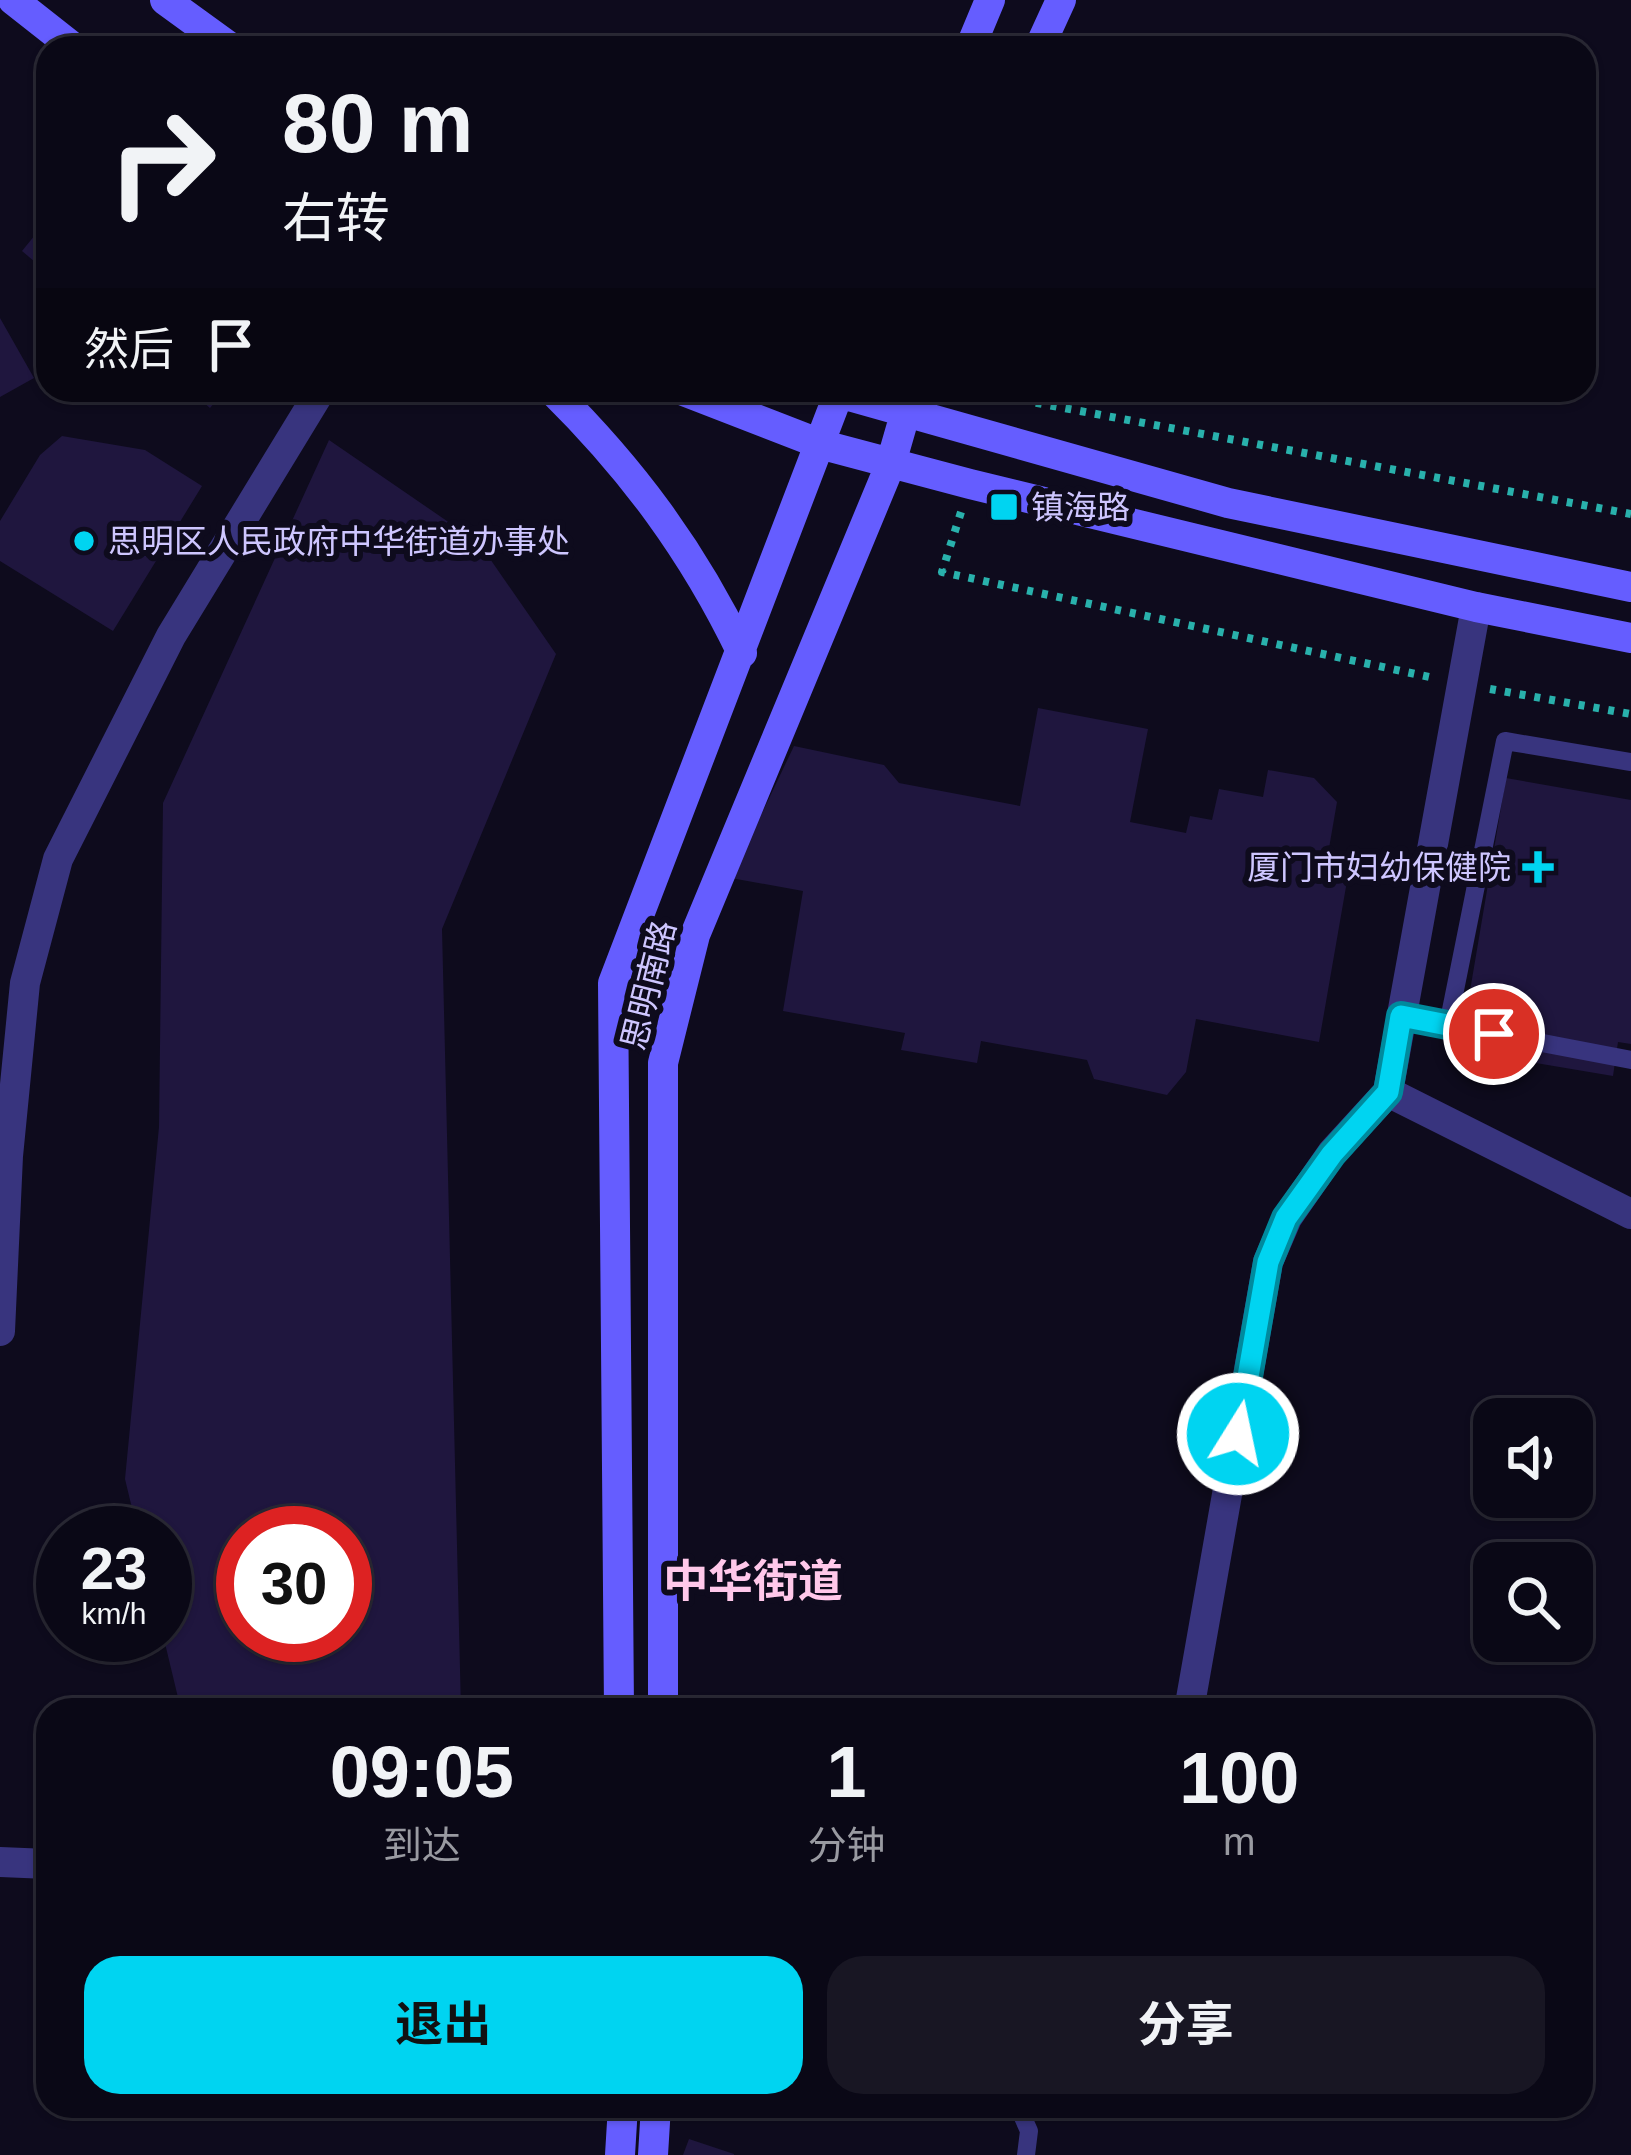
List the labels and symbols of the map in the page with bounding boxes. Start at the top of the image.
place label: 镇海路 [1031,489,1130,526]
marker: 镇海路 [988,491,1020,523]
place label: 思明区人民政府中华街道办事处 [108,523,570,560]
marker: 思明区人民政府中华街道办事处 [71,528,97,554]
place label: 厦门市妇幼保健院 [1247,849,1511,886]
marker: 厦门市妇幼保健院 [1522,851,1554,883]
street label: 思明南路 [615,917,682,1054]
pin [1443,983,1545,1085]
position arrow [1175,1371,1301,1497]
speed limit sign: 30 [216,1506,372,1662]
district label: 中华街道 [663,1556,843,1607]

